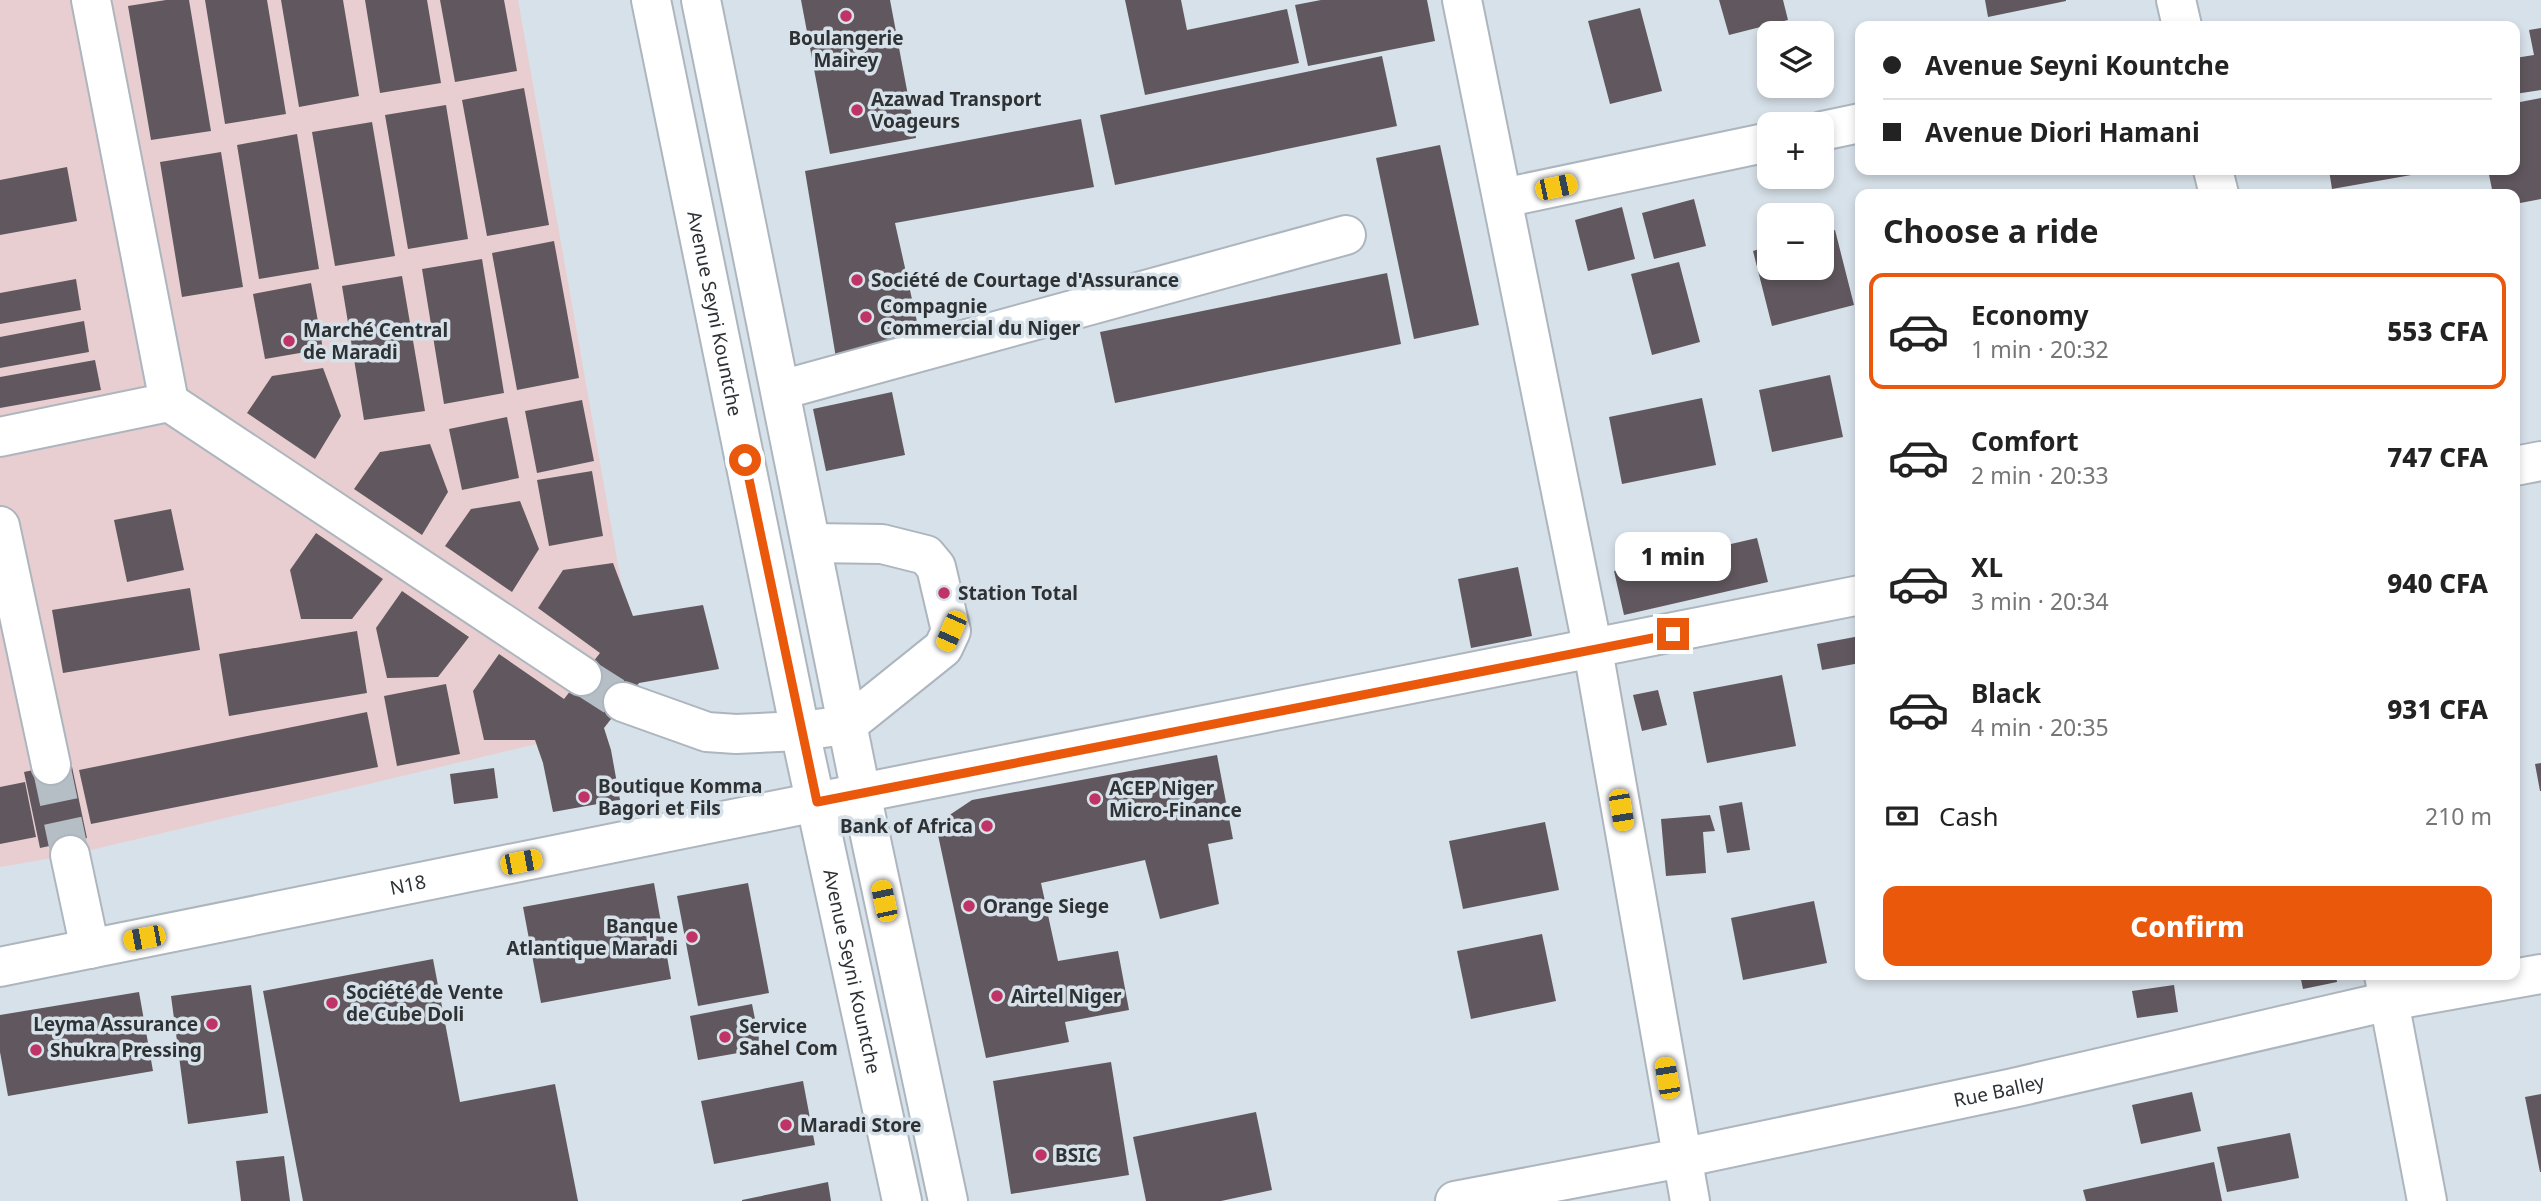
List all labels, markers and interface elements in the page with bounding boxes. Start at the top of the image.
marker: Boulangerie Mairey [838,8,854,24]
map controls [1757,21,1834,280]
button: layers [1757,21,1834,98]
place label: Boulangerie Mairey [788,25,904,73]
text: Avenue Seyni Kountche [1925,47,2230,83]
place label: Azawad Transport Voageurs [871,86,1042,134]
marker: Azawad Transport Voageurs [849,102,865,118]
button: + [1757,112,1834,189]
text: Avenue Diori Hamani [1925,114,2200,150]
car [1534,172,1579,202]
button: − [1757,203,1834,280]
street label: Avenue Seyni Kountche [681,209,749,419]
text: Choose a ride [1883,209,2099,252]
place label: Société de Courtage d'Assurance [871,267,1179,293]
marker: Société de Courtage d'Assurance [849,272,865,288]
place label: Compagnie Commercial du Niger [880,293,1081,341]
text: Economy [1971,297,2089,333]
icon: car [1887,300,1950,363]
marker: Compagnie Commercial du Niger [858,309,874,325]
text: 553 CFA [2387,313,2488,349]
place label: Marché Central de Maradi [303,317,448,365]
marker: Marché Central de Maradi [281,333,297,349]
text: 1 min · 20:32 [1971,333,2109,365]
text: Comfort [1971,423,2079,459]
icon: car [1887,426,1950,489]
text: 747 CFA [2387,439,2488,475]
route start [729,444,761,476]
text: 2 min · 20:33 [1971,459,2109,491]
callout: 1 min [1615,532,1731,582]
text: 1 min [1641,540,1705,572]
text: XL [1971,549,2003,585]
icon: car [1887,552,1950,615]
text: 940 CFA [2387,565,2488,601]
place label: Station Total [958,580,1078,606]
marker: Station Total [936,585,952,601]
text: 3 min · 20:34 [1971,585,2109,617]
car [933,608,970,654]
route end [1657,618,1689,650]
text: Black [1971,675,2041,711]
icon: car [1887,678,1950,741]
text: 931 CFA [2387,691,2488,727]
text: 4 min · 20:35 [1971,711,2109,743]
place label: Boutique Komma Bagori et Fils [598,773,762,821]
place label: ACEP Niger Micro-Finance [1109,775,1242,823]
car [1608,787,1635,833]
marker: Boutique Komma Bagori et Fils [576,789,592,805]
marker: ACEP Niger Micro-Finance [1087,791,1103,807]
icon: cash [1883,797,1921,835]
text: Cash [1939,798,1999,834]
text: 210 m [2425,800,2492,832]
place label: Bank of Africa [840,813,973,839]
marker: Bank of Africa [979,818,995,834]
car [499,848,544,876]
street label: Avenue Seyni Kountche [817,866,887,1076]
street label: N18 [387,868,428,901]
car [870,878,899,924]
button: Confirm [1883,886,2492,966]
place label: Orange Siege [983,893,1109,919]
marker: Orange Siege [961,898,977,914]
place label: Banque Atlantique Maradi [506,913,678,961]
car [122,924,167,952]
marker: Banque Atlantique Maradi [684,929,700,945]
place label: Société de Vente de Cube Doli [346,979,503,1027]
place label: Airtel Niger [1011,983,1122,1009]
marker: Airtel Niger [989,988,1005,1004]
marker: Société de Vente de Cube Doli [324,995,340,1011]
place label: Leyma Assurance [33,1011,198,1037]
place label: Service Sahel Com [739,1013,838,1061]
marker: Leyma Assurance [204,1016,220,1032]
marker: Service Sahel Com [717,1029,733,1045]
place label: Shukra Pressing [50,1037,202,1063]
marker: Shukra Pressing [28,1042,44,1058]
car [1654,1055,1681,1101]
street label: Rue Balley [1951,1068,2047,1113]
place label: Maradi Store [800,1112,921,1138]
marker: Maradi Store [778,1117,794,1133]
place label: BSIC [1055,1142,1098,1168]
marker: BSIC [1033,1147,1049,1163]

